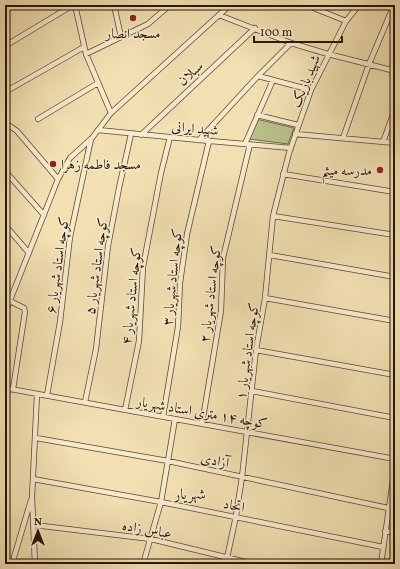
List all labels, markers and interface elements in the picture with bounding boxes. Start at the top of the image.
marker: مسجد انصار [128,13,138,23]
scale bar [254,18,342,44]
place label: مسجد انصار [104,25,160,44]
text: 100 m [260,25,293,41]
street label: شهید باریک [287,52,326,111]
street label: سبلان [174,57,208,91]
street label: شهید ایرانی [171,118,219,141]
place label: مسجد فاطمه زهرا [61,156,141,175]
marker: مسجد فاطمه زهرا [48,159,58,169]
place label: مدرسه میثم [322,162,372,184]
marker: مدرسه میثم [375,165,385,175]
street label: کوچه استاد شهریار ۶ [42,216,75,315]
street label: کوچه استاد شهریار ۵ [81,217,114,316]
street label: کوچه استاد شهریار ۳ [159,228,188,327]
street label: کوچه استاد شهریار ۲ [196,245,227,344]
street label: کوچه استاد شهریار ۴ [118,247,147,346]
street label: کوچه استاد شهریار ۱ [232,302,265,401]
street label: کوچه ۱۴ متری استاد شهریار [133,392,269,434]
street label: آزادی [199,449,233,474]
district label: شهریار [172,485,206,506]
street label: اتحاد [221,495,246,518]
north arrow [18,511,58,551]
text: N [34,515,42,530]
street label: عباس زاده [120,517,173,544]

